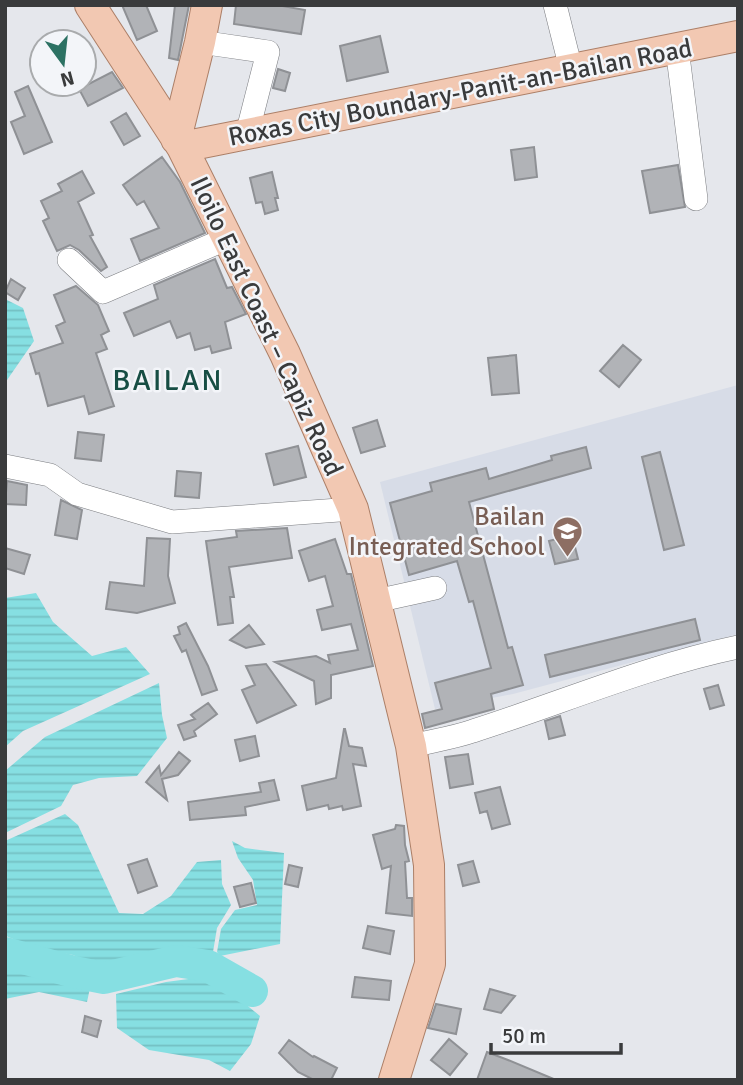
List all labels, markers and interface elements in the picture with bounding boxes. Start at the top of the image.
north arrow [28,28,98,98]
street label: Roxas City Boundary-Panit-an-Bailan Road [226,32,695,154]
text: N [58,65,77,92]
street label: Iloilo East Coast – Capiz Road [183,172,350,481]
district label: BAILAN [112,362,224,399]
place label: Bailan Integrated School [348,501,545,563]
school or university icon: Bailan Integrated School [551,514,585,558]
scale bar [491,1012,620,1056]
text: 50 m [502,1023,546,1049]

